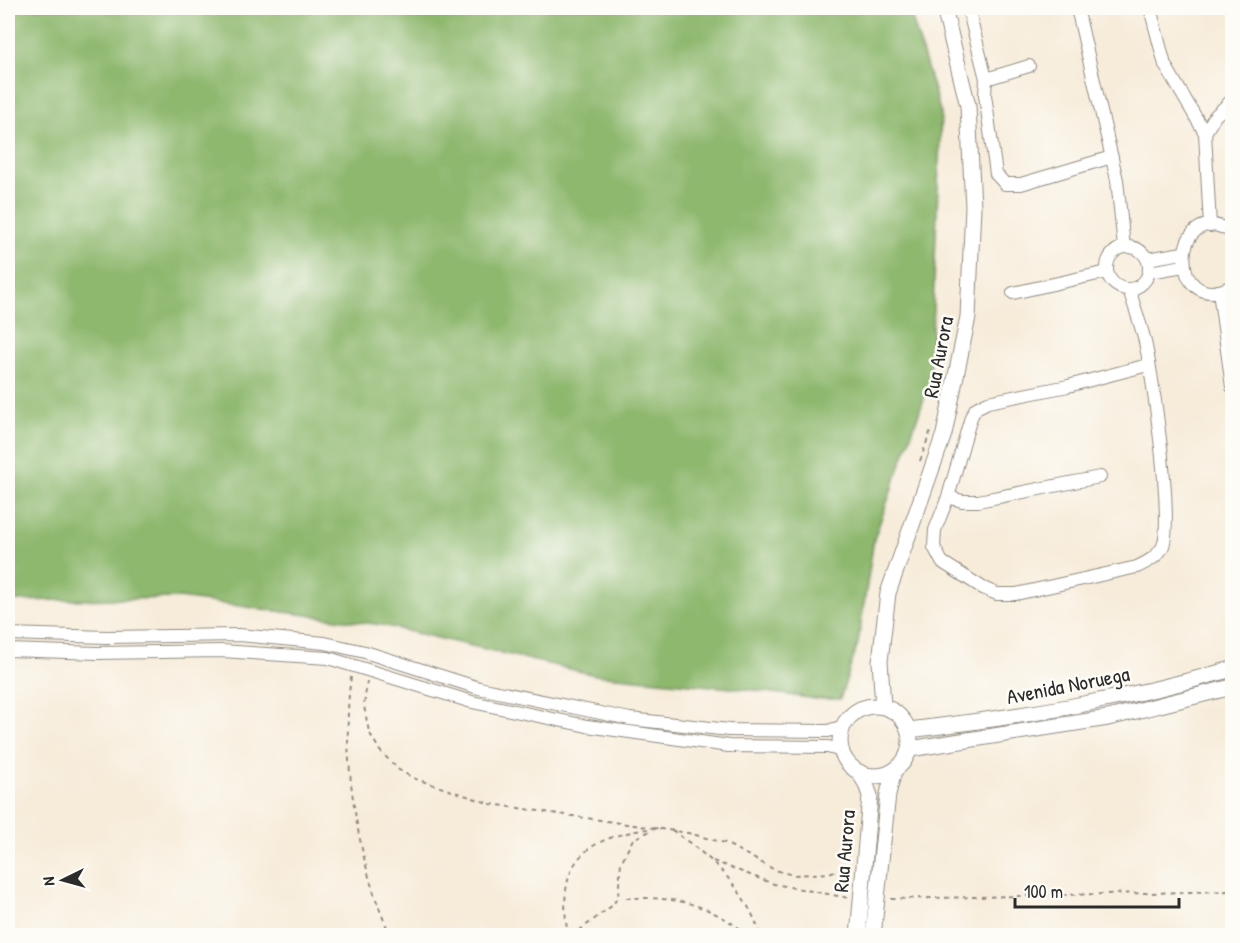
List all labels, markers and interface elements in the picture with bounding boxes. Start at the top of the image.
street label: Rua Aurora [916,314,960,400]
street label: Avenida Noruega [1004,659,1132,711]
street label: Rua Aurora [826,809,862,893]
north arrow [33,850,93,910]
scale bar [1015,871,1178,909]
text: N [37,876,59,887]
text: 100 m [1024,879,1063,904]

